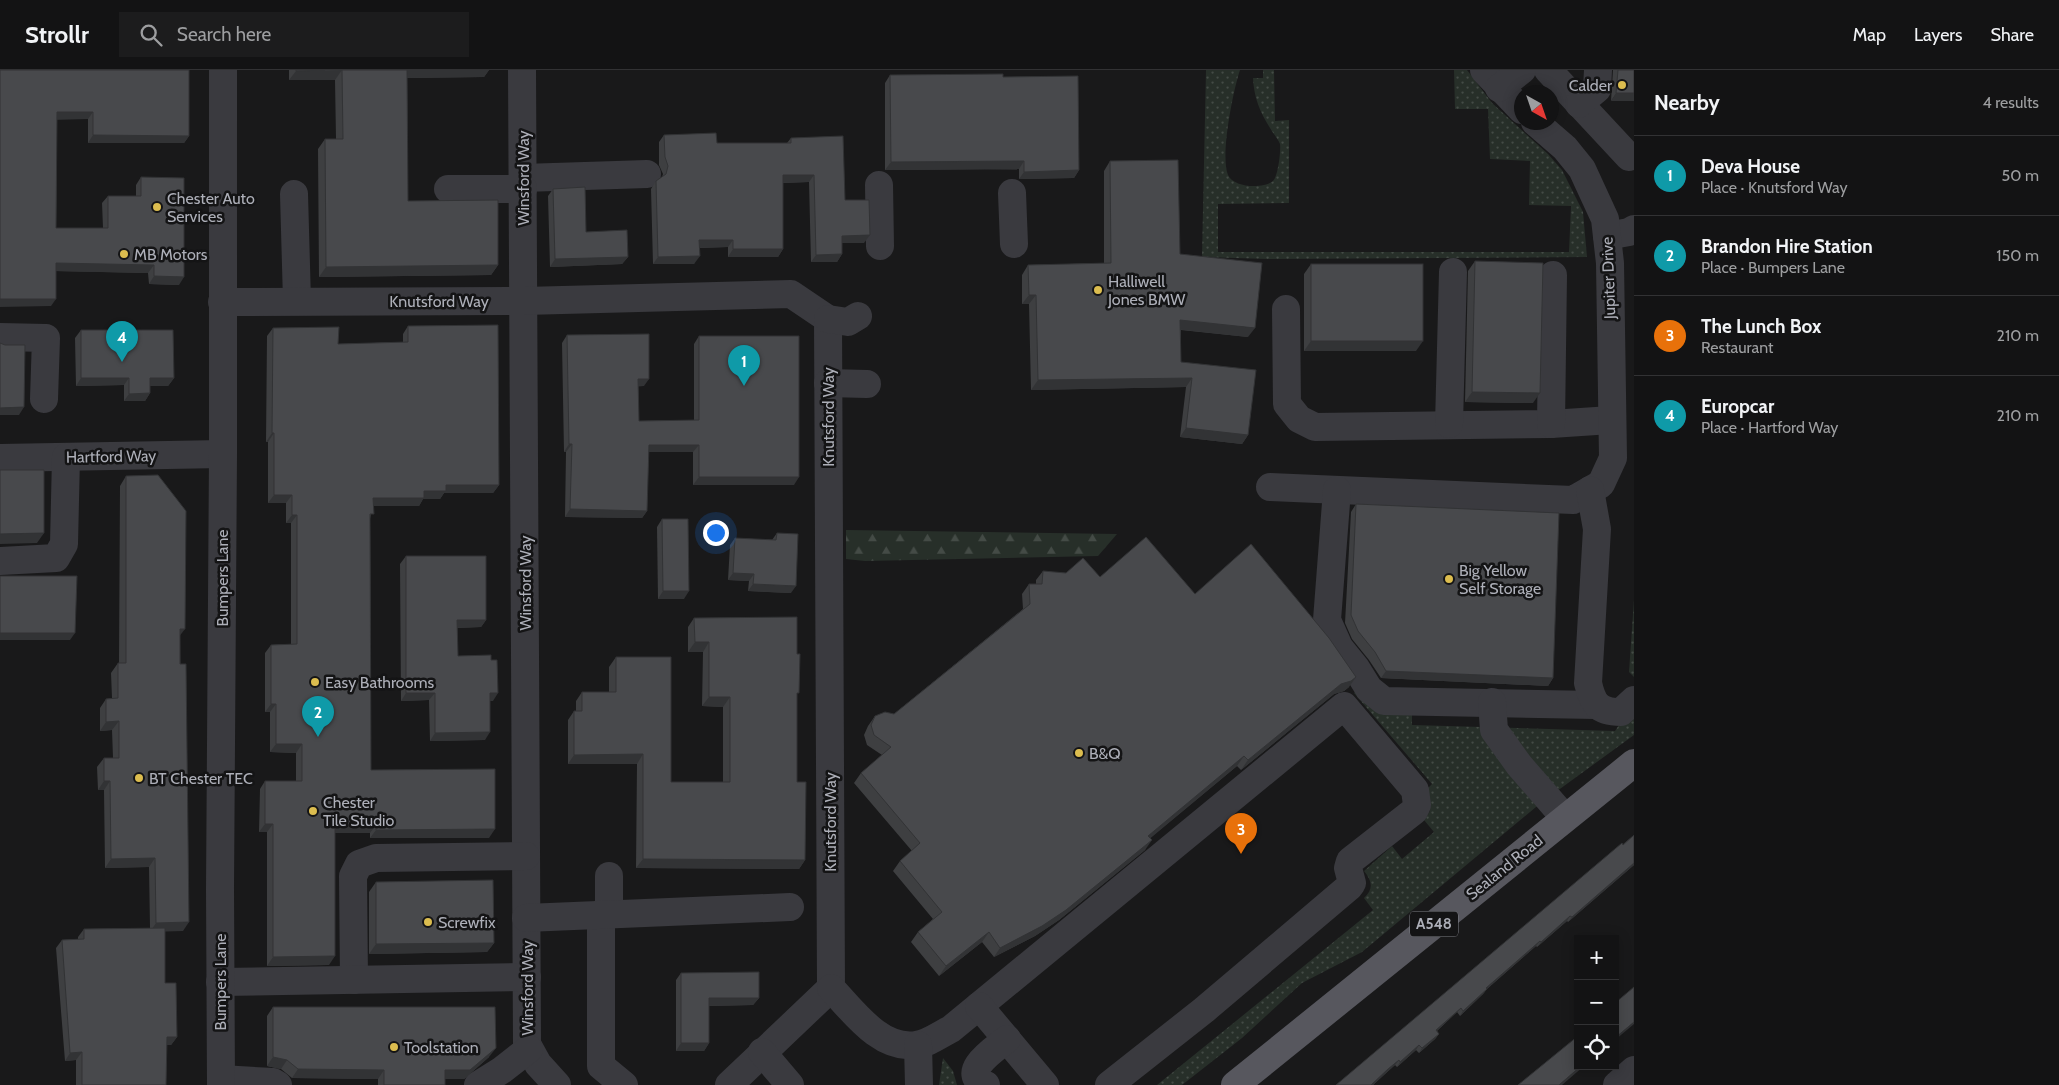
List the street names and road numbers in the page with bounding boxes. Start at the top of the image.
street label: Winsford Way [514,130,533,226]
street label: Jupiter Drive [1598,236,1619,321]
street label: Knutsford Way [389,292,489,311]
street label: Knutsford Way [819,367,838,467]
street label: Hartford Way [66,446,156,467]
street label: Bumpers Lane [213,529,232,627]
street label: Winsford Way [516,535,535,631]
street label: Knutsford Way [821,772,840,872]
street label: Sealand Road [1462,831,1546,904]
road number: A548 [1410,912,1458,936]
street label: Bumpers Lane [211,933,230,1031]
street label: Winsford Way [518,940,537,1036]

